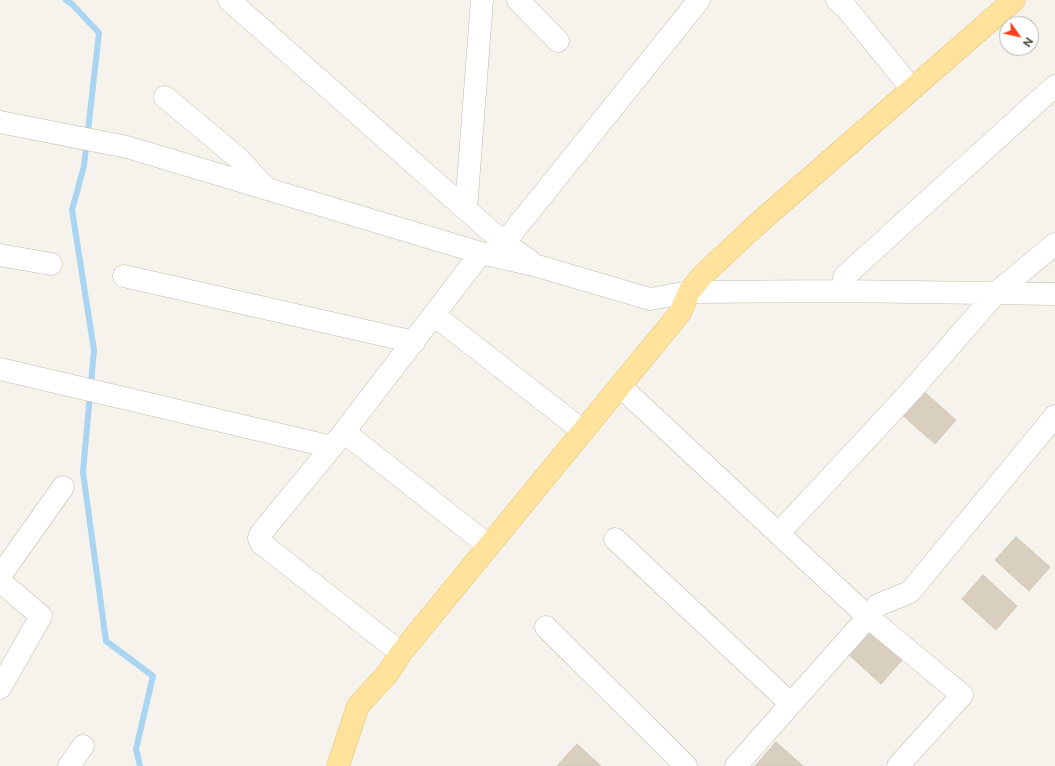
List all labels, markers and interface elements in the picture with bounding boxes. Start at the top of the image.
north arrow [999,16,1039,56]
text: N [1021,35,1036,49]

